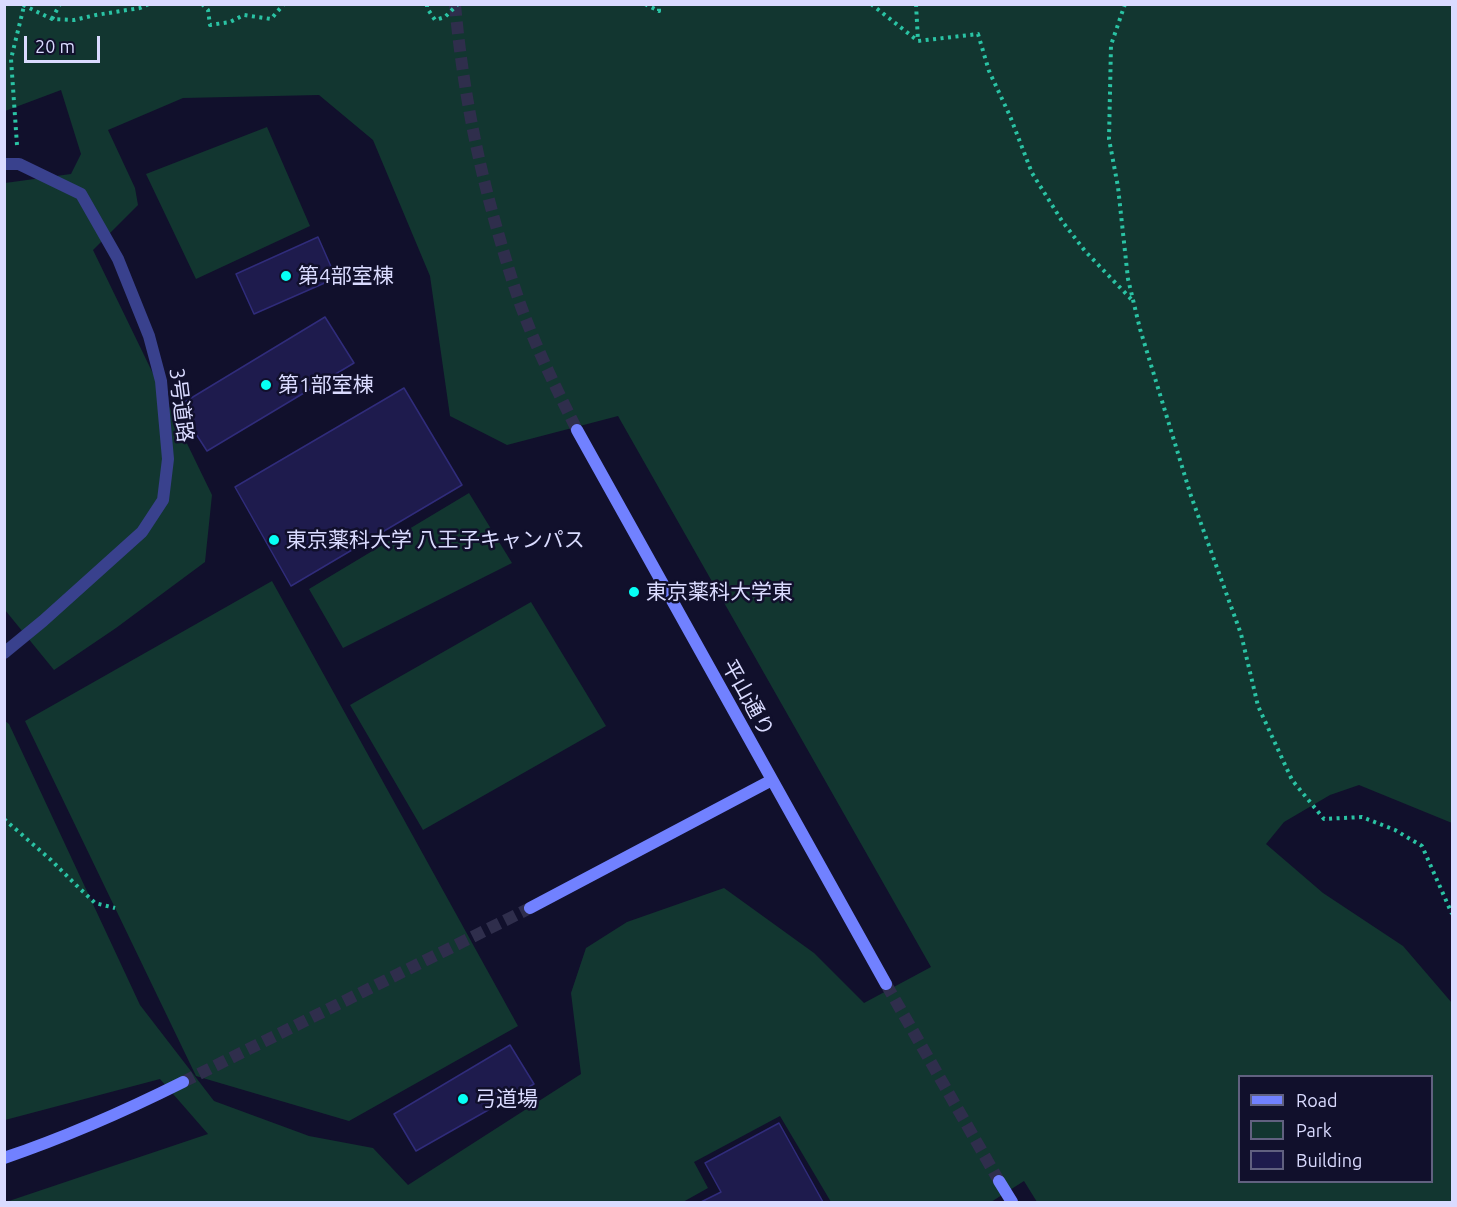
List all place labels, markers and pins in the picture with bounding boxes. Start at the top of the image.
place label: 第4部室棟 [298,263,394,289]
marker: 第4部室棟 [279,269,293,283]
place label: 第1部室棟 [278,372,374,398]
marker: 第1部室棟 [259,378,273,392]
place label: 東京薬科大学 八王子キャンパス [286,527,585,553]
marker: 東京薬科大学 八王子キャンパス [267,533,281,547]
place label: 東京薬科大学東 [646,579,793,605]
marker: 東京薬科大学東 [627,585,641,599]
place label: 弓道場 [475,1086,538,1112]
marker: 弓道場 [456,1092,470,1106]

